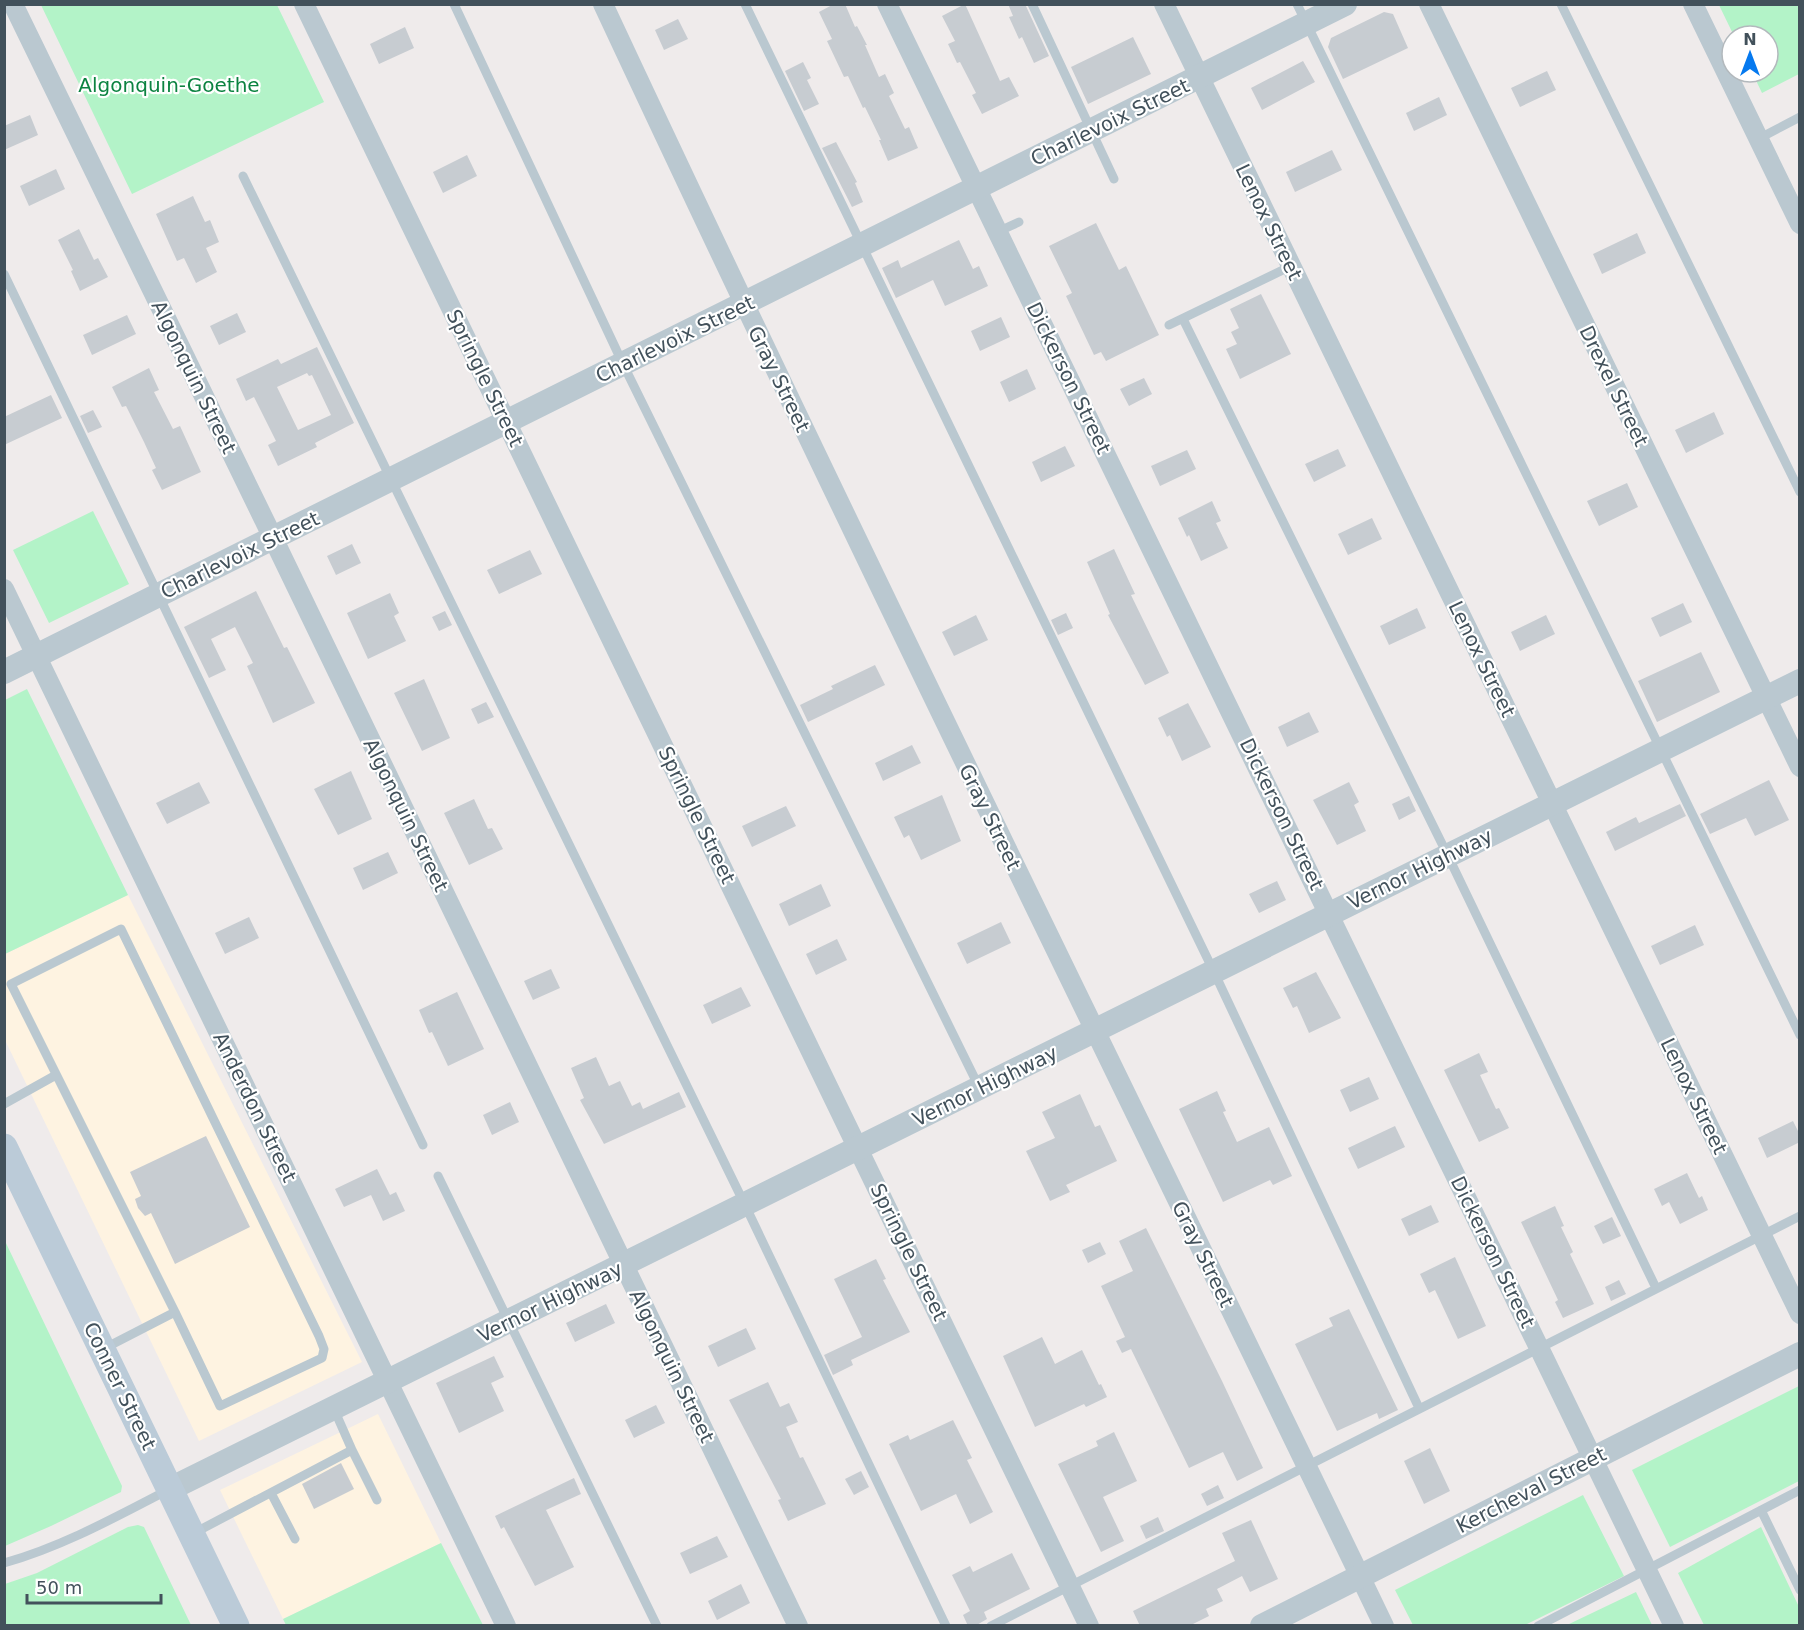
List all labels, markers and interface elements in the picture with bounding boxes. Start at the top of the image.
north arrow [1720,24,1780,84]
text: N [1743,30,1757,49]
park label: Algonquin-Goethe [78,73,260,97]
street label: Charlevoix Street [1027,73,1193,171]
street label: Lenox Street [1231,160,1308,284]
street label: Charlevoix Street [592,290,758,388]
street label: Algonquin Street [146,296,242,458]
street label: Dickerson Street [1022,298,1116,458]
street label: Springle Street [441,306,529,451]
street label: Gray Street [743,322,815,436]
street label: Drexel Street [1574,322,1654,450]
street label: Charlevoix Street [157,506,323,604]
street label: Lenox Street [1444,597,1521,721]
street label: Algonquin Street [358,734,454,896]
street label: Dickerson Street [1235,734,1329,894]
street label: Springle Street [653,743,741,888]
street label: Gray Street [954,760,1026,874]
street label: Vernor Highway [1344,823,1497,914]
street label: Anderdon Street [208,1028,302,1186]
street label: Lenox Street [1656,1034,1733,1158]
street label: Vernor Highway [909,1040,1062,1131]
street label: Dickerson Street [1446,1172,1540,1332]
street label: Springle Street [865,1180,953,1325]
street label: Gray Street [1167,1197,1239,1311]
street label: Vernor Highway [474,1256,627,1347]
street label: Algonquin Street [624,1285,720,1447]
street label: Conner Street [79,1318,161,1454]
street label: Kercheval Street [1452,1442,1610,1538]
scale bar [27,1567,160,1605]
text: 50 m [36,1577,82,1598]

